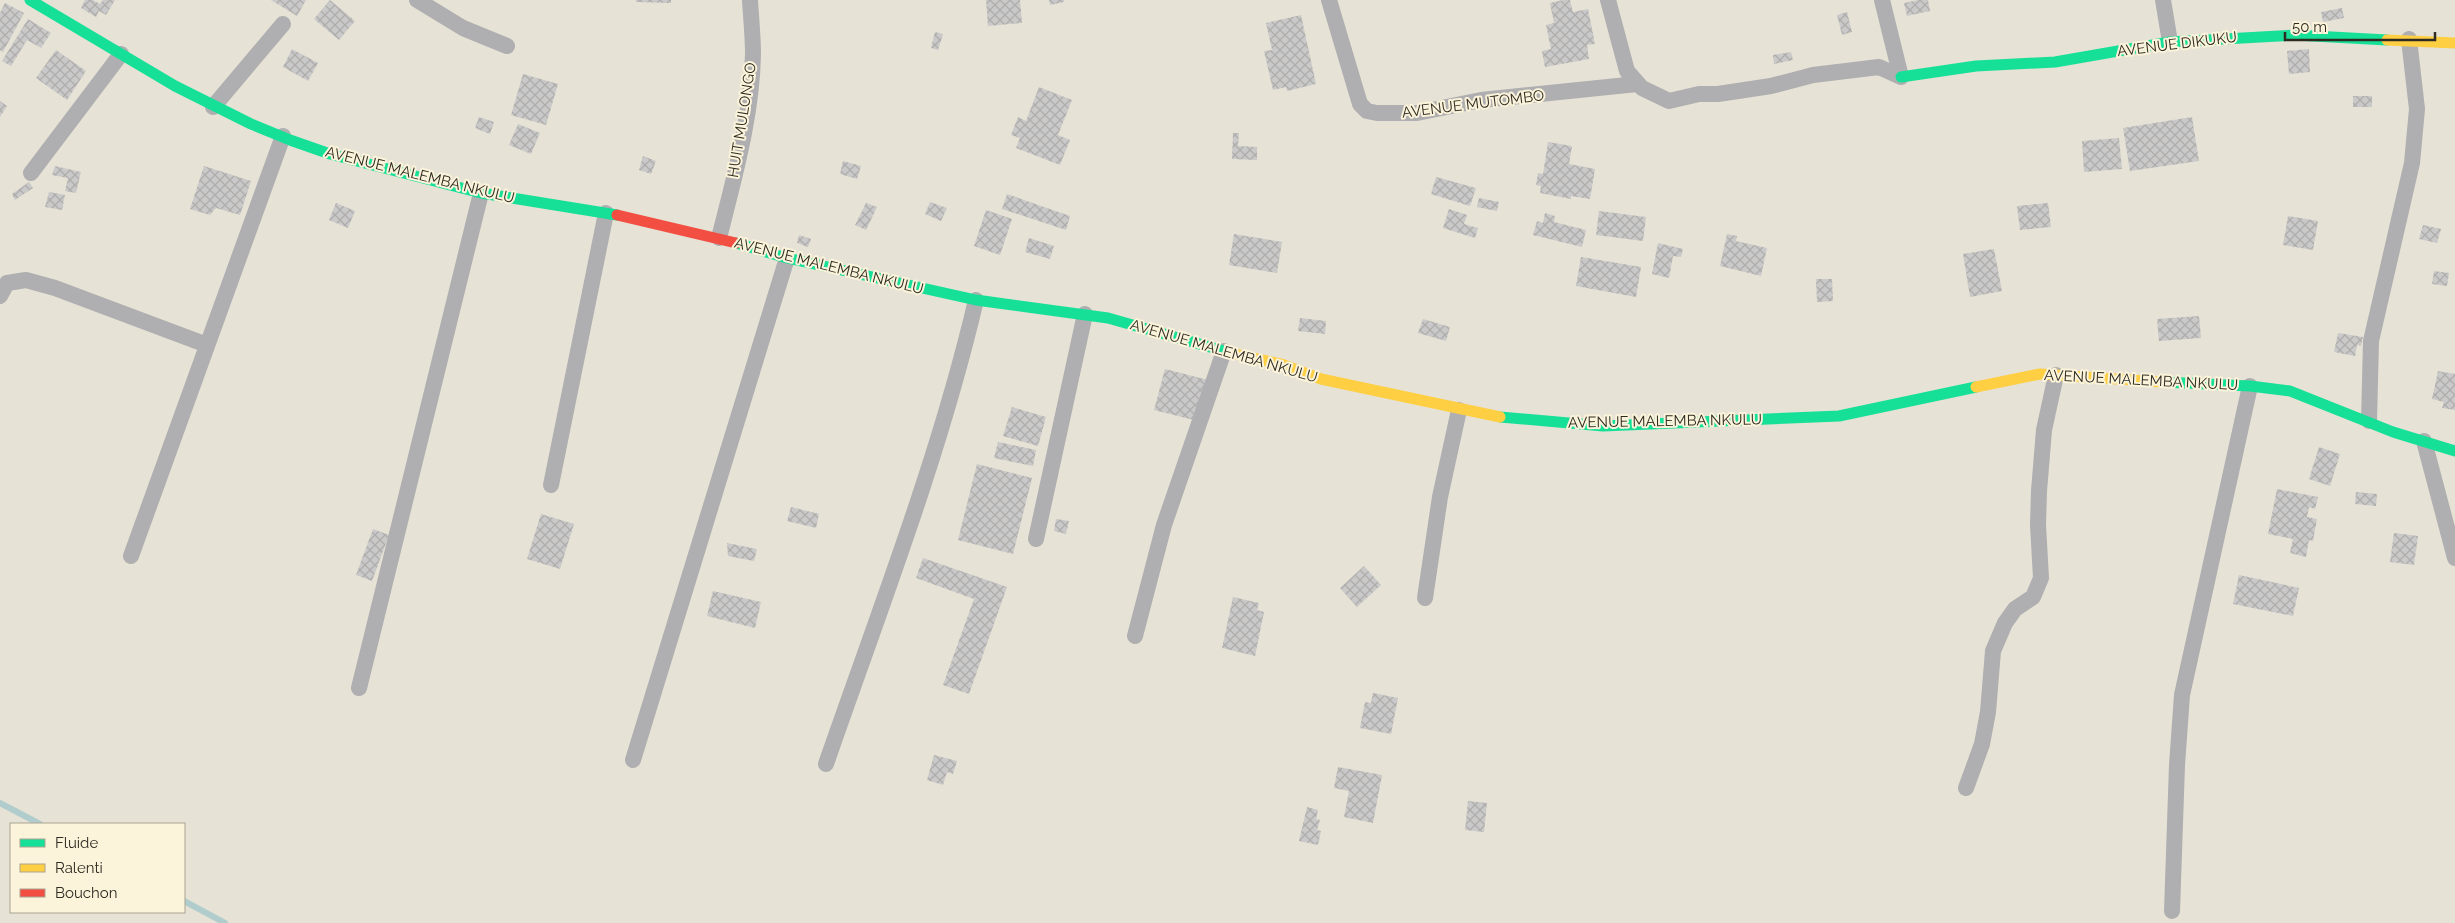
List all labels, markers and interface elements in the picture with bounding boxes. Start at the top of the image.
scale bar [2285,10,2435,42]
text: 50 m [2292,18,2327,36]
street label: AVENUE DIKUKU [2116,28,2238,60]
street label: HUIT MULONGO [724,61,760,179]
street label: AVENUE MUTOMBO [1401,86,1545,122]
street label: AVENUE MALEMBA NKULU [324,143,516,207]
street label: AVENUE MALEMBA NKULU [733,234,925,298]
street label: AVENUE MALEMBA NKULU [1128,316,1320,386]
street label: AVENUE MALEMBA NKULU [2044,366,2238,394]
street label: AVENUE MALEMBA NKULU [1568,410,1762,432]
legend [10,823,185,913]
text: Fluide [55,834,98,852]
text: Ralenti [55,859,103,877]
text: Bouchon [55,884,117,902]

